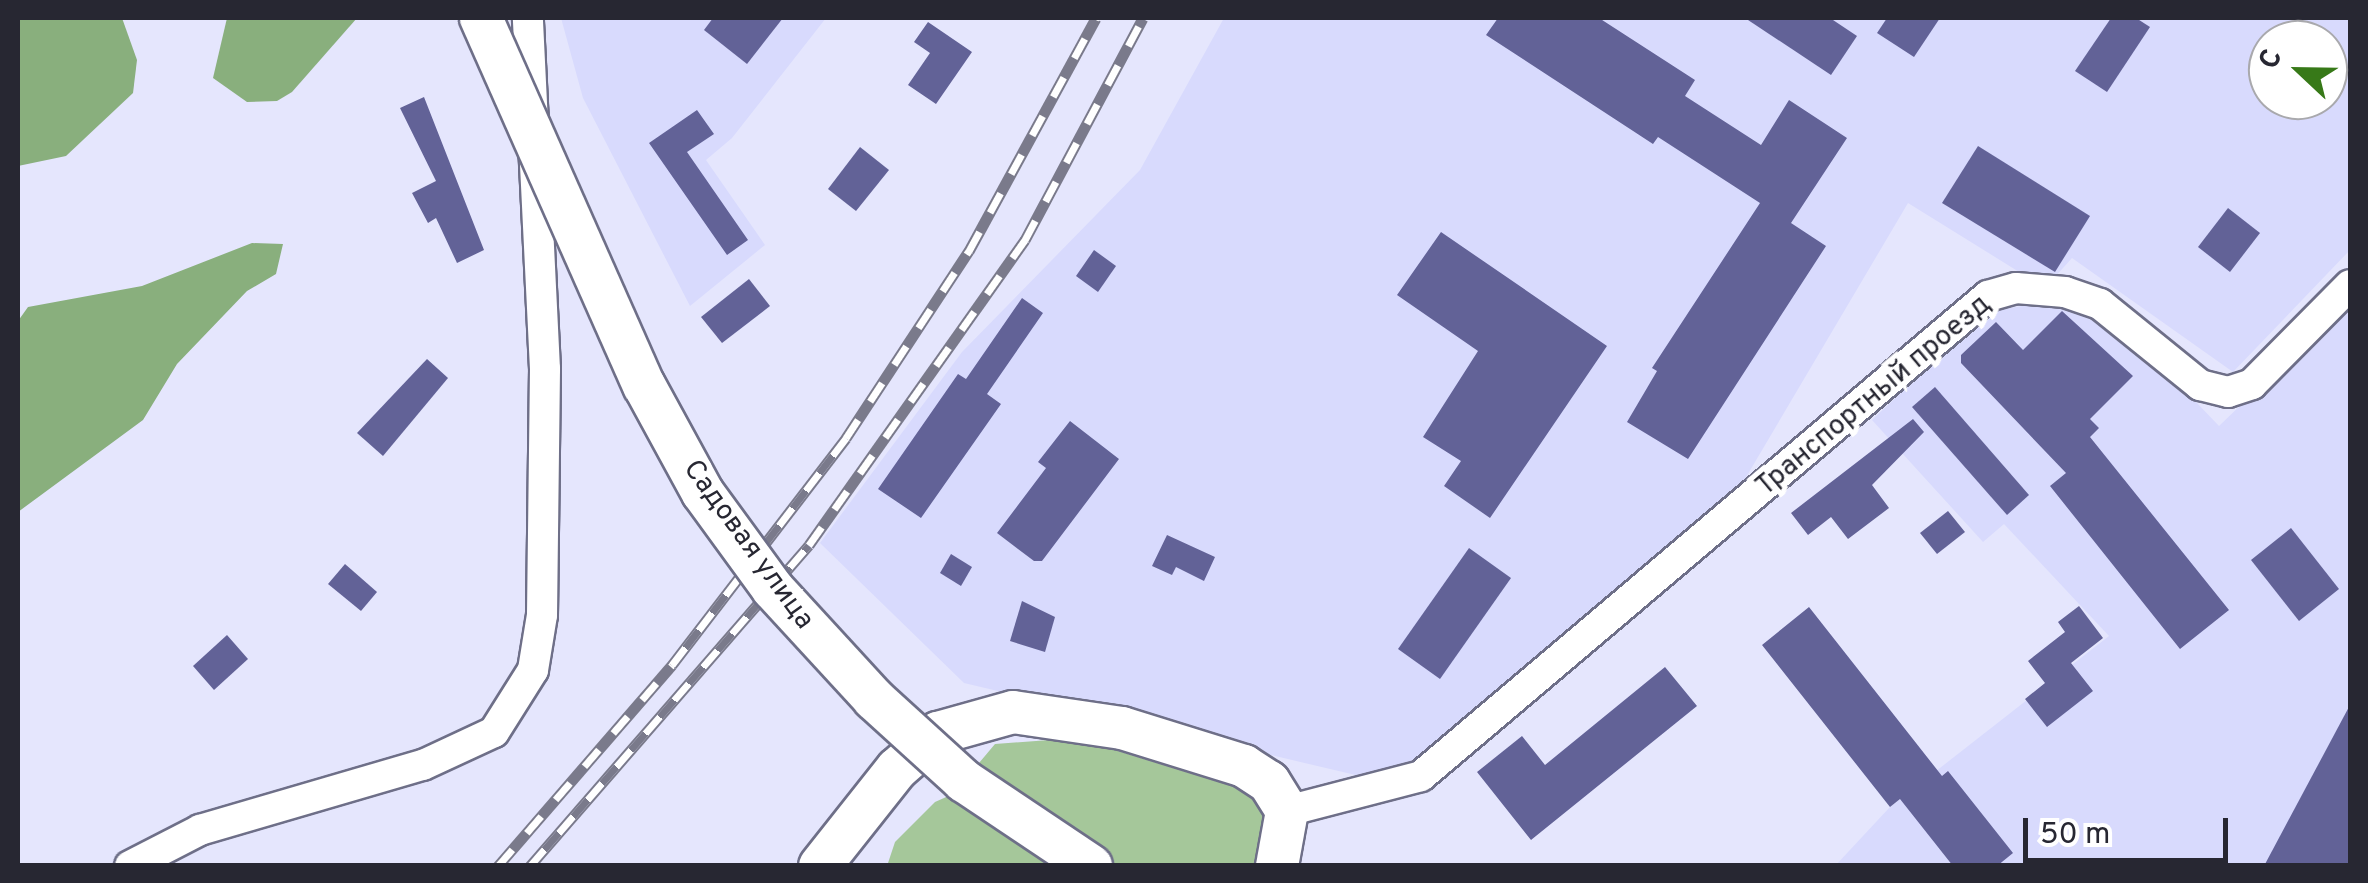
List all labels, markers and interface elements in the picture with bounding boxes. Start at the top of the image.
north arrow [2248,20,2348,120]
text: С [2252,44,2292,75]
street label: Транспортный проезд [1750,288,1998,504]
street label: Садовая улица [675,454,821,636]
scale bar [2028,798,2233,860]
text: 50 m [2040,817,2110,854]

